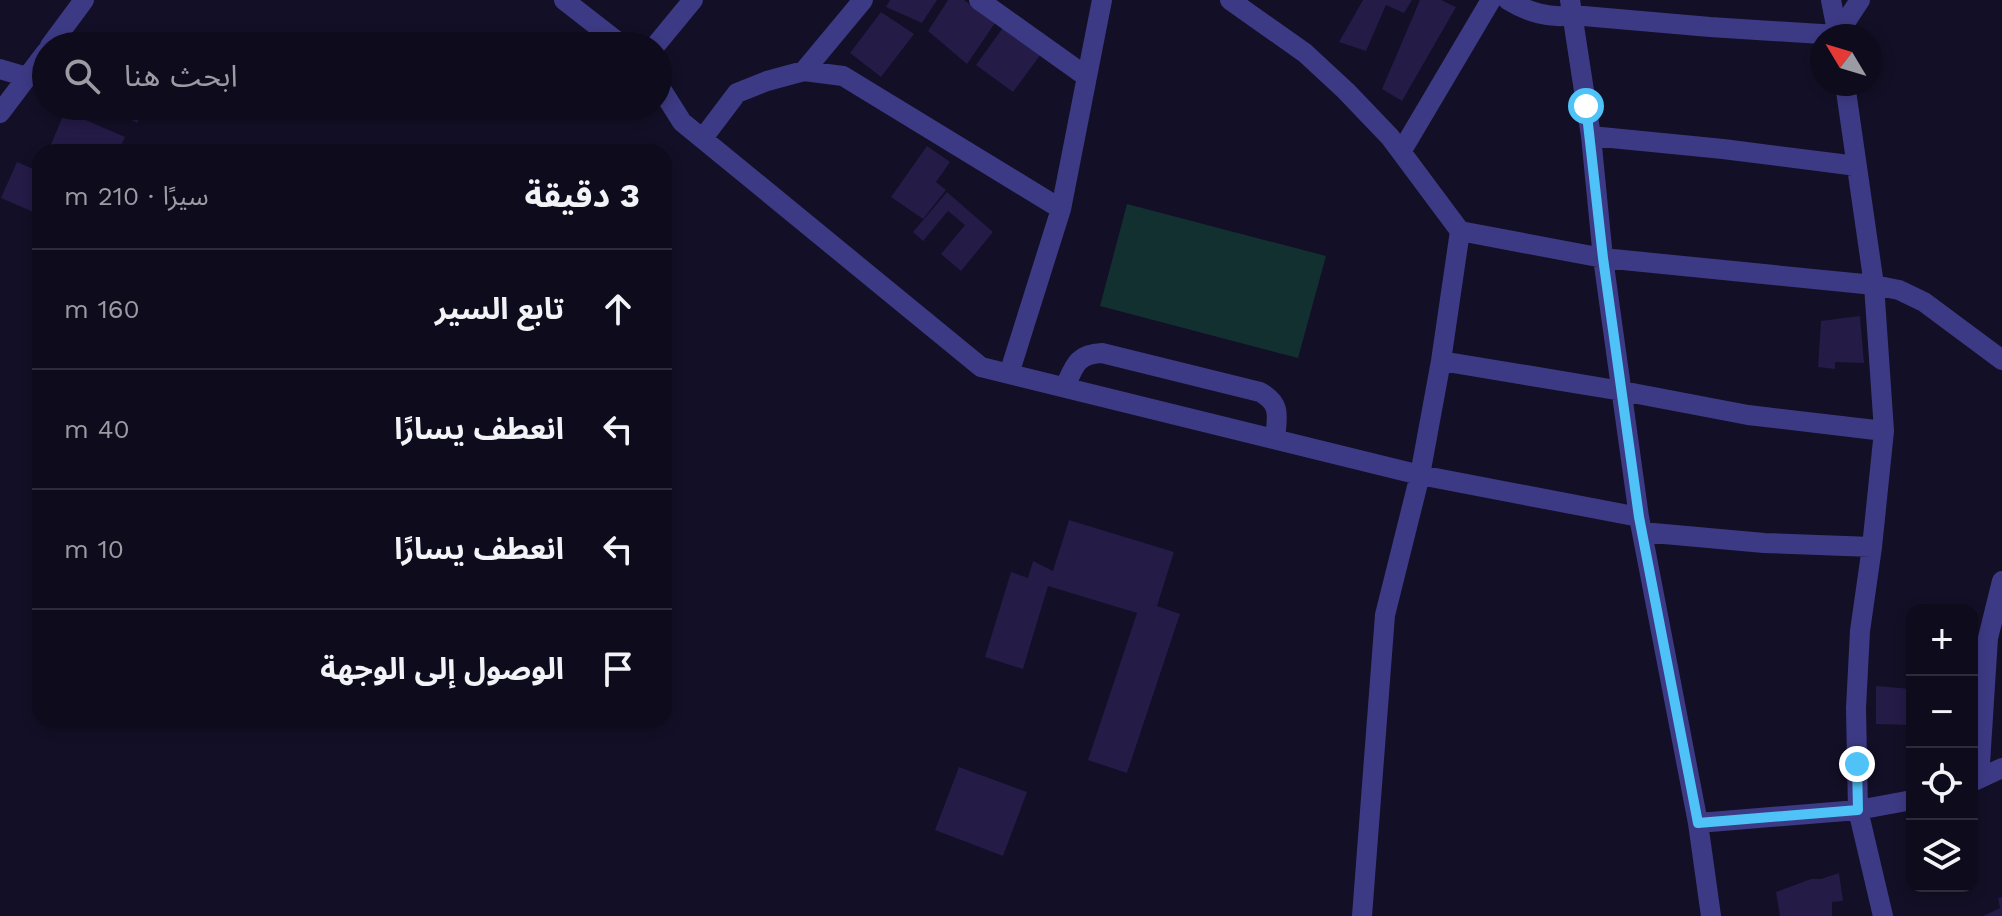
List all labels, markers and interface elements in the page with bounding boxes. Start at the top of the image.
north arrow [1810,24,1882,96]
search box [32,32,672,120]
icon: search [60,54,104,98]
text: ابحث هنا [124,58,238,93]
route start [1568,88,1604,124]
text: 3 دقيقة [525,175,640,215]
text: سيرًا · 210 m [64,181,209,211]
icon: ahead [596,287,640,331]
text: تابع السير [435,291,564,326]
text: 160 m [64,294,140,324]
icon: left [596,407,640,451]
text: انعطف يسارًا [394,411,564,446]
text: 40 m [64,414,130,444]
icon: left [596,527,640,571]
text: انعطف يسارًا [394,531,564,566]
text: 10 m [64,534,124,564]
map controls [1906,604,1978,892]
button: + [1906,604,1978,676]
icon: arrive [596,647,640,691]
text: الوصول إلى الوجهة [320,651,564,686]
button: − [1906,676,1978,748]
route end [1839,746,1875,782]
button: locate [1906,748,1978,820]
button: layers [1906,820,1978,892]

